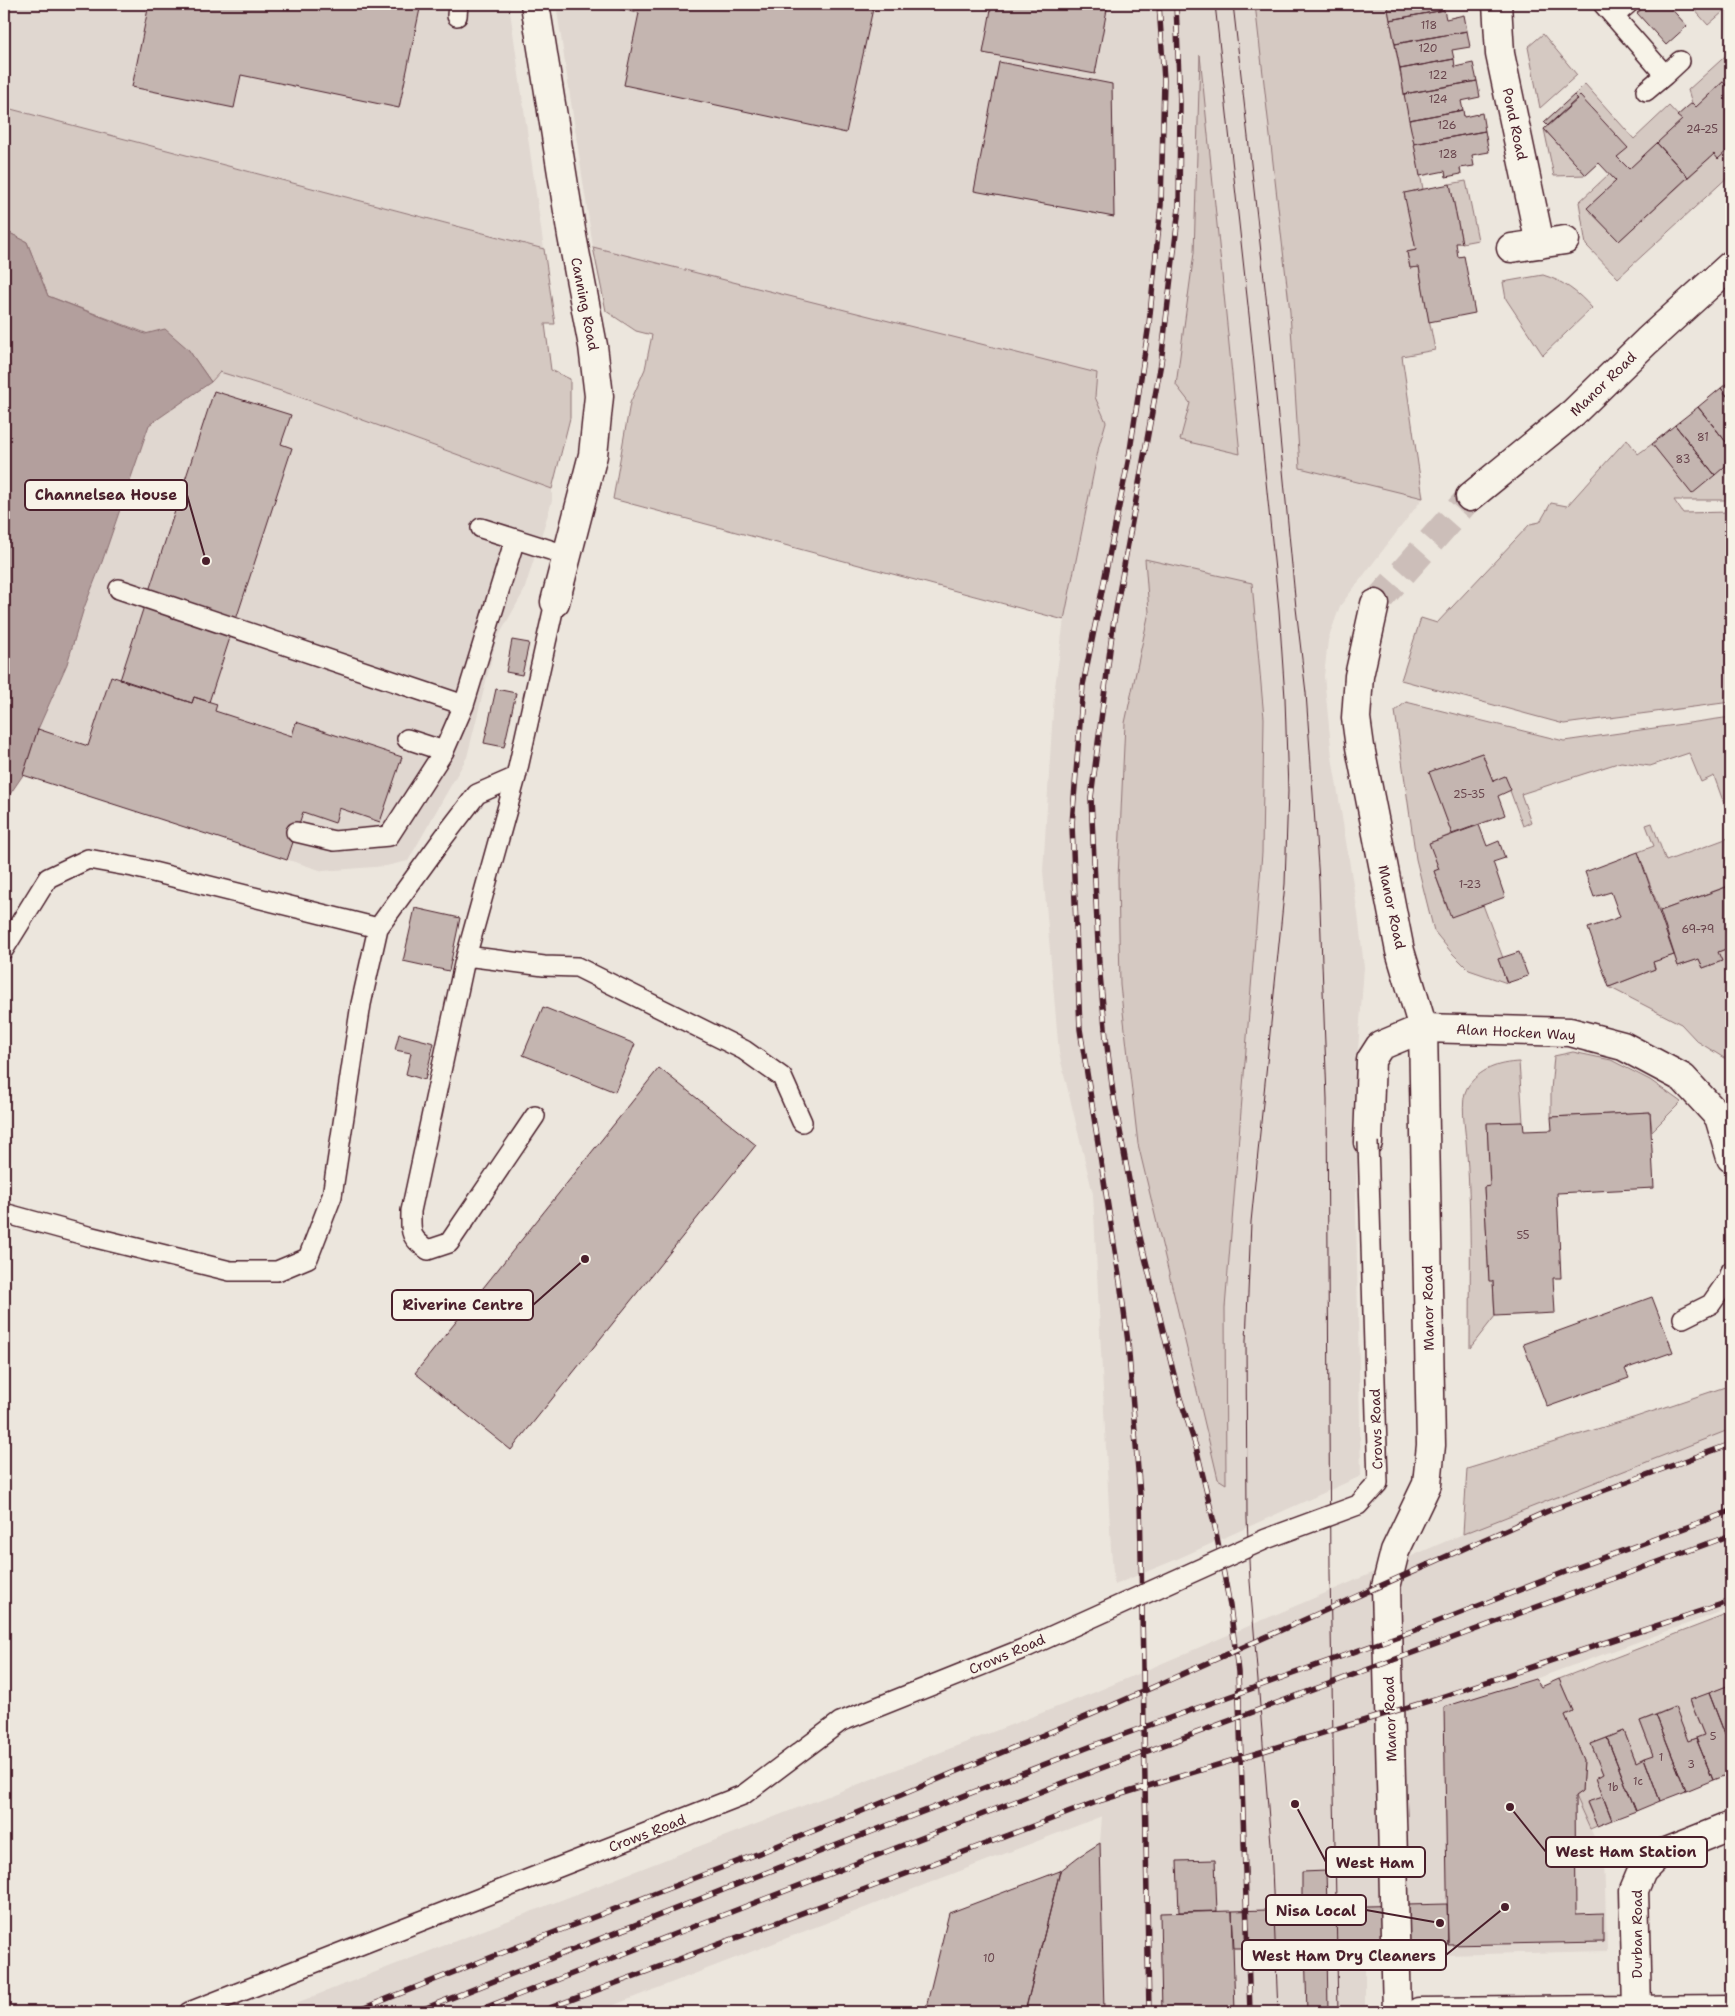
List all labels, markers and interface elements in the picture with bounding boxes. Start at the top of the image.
house number: 118 [1421,18,1437,33]
house number: 120 [1418,41,1438,56]
house number: 122 [1429,68,1447,83]
street label: Pond Road [1499,86,1531,162]
house number: 124 [1429,92,1448,107]
house number: 126 [1438,118,1456,133]
house number: 24-25 [1686,122,1718,137]
house number: 128 [1438,147,1458,162]
street label: Canning Road [567,256,603,352]
street label: Manor Road [1566,348,1640,420]
house number: 81 [1697,430,1709,445]
house number: 83 [1676,452,1690,467]
callout: Channelsea House [25,480,187,510]
text: Channelsea House [35,485,177,505]
house number: 25-35 [1453,787,1485,802]
street label: Manor Road [1374,863,1410,951]
house number: 1-23 [1459,877,1481,892]
house number: 69-79 [1682,922,1714,937]
street label: Alan Hocken Way [1456,1020,1576,1044]
house number: 55 [1516,1228,1530,1243]
street label: Manor Road [1418,1265,1438,1351]
callout: Riverine Centre [392,1290,533,1320]
text: Riverine Centre [402,1295,524,1315]
street label: Crows Road [1366,1388,1386,1470]
street label: Crows Road [966,1630,1048,1678]
street label: Manor Road [1380,1676,1400,1762]
house number: 5 [1710,1729,1717,1744]
house number: 1 [1659,1750,1663,1765]
house number: 3 [1687,1757,1695,1772]
house number: 1c [1633,1774,1644,1789]
house number: 1b [1608,1780,1618,1795]
street label: Crows Road [606,1810,688,1856]
callout: West Ham Station [1546,1837,1707,1867]
text: West Ham Station [1556,1842,1696,1862]
callout: West Ham [1326,1847,1425,1877]
text: West Ham [1336,1853,1414,1873]
street label: Durban Road [1628,1889,1646,1978]
callout: Nisa Local [1266,1895,1366,1925]
text: Nisa Local [1276,1901,1356,1921]
callout: West Ham Dry Cleaners [1242,1940,1446,1970]
text: West Ham Dry Cleaners [1252,1946,1436,1966]
house number: 10 [983,1951,995,1966]

